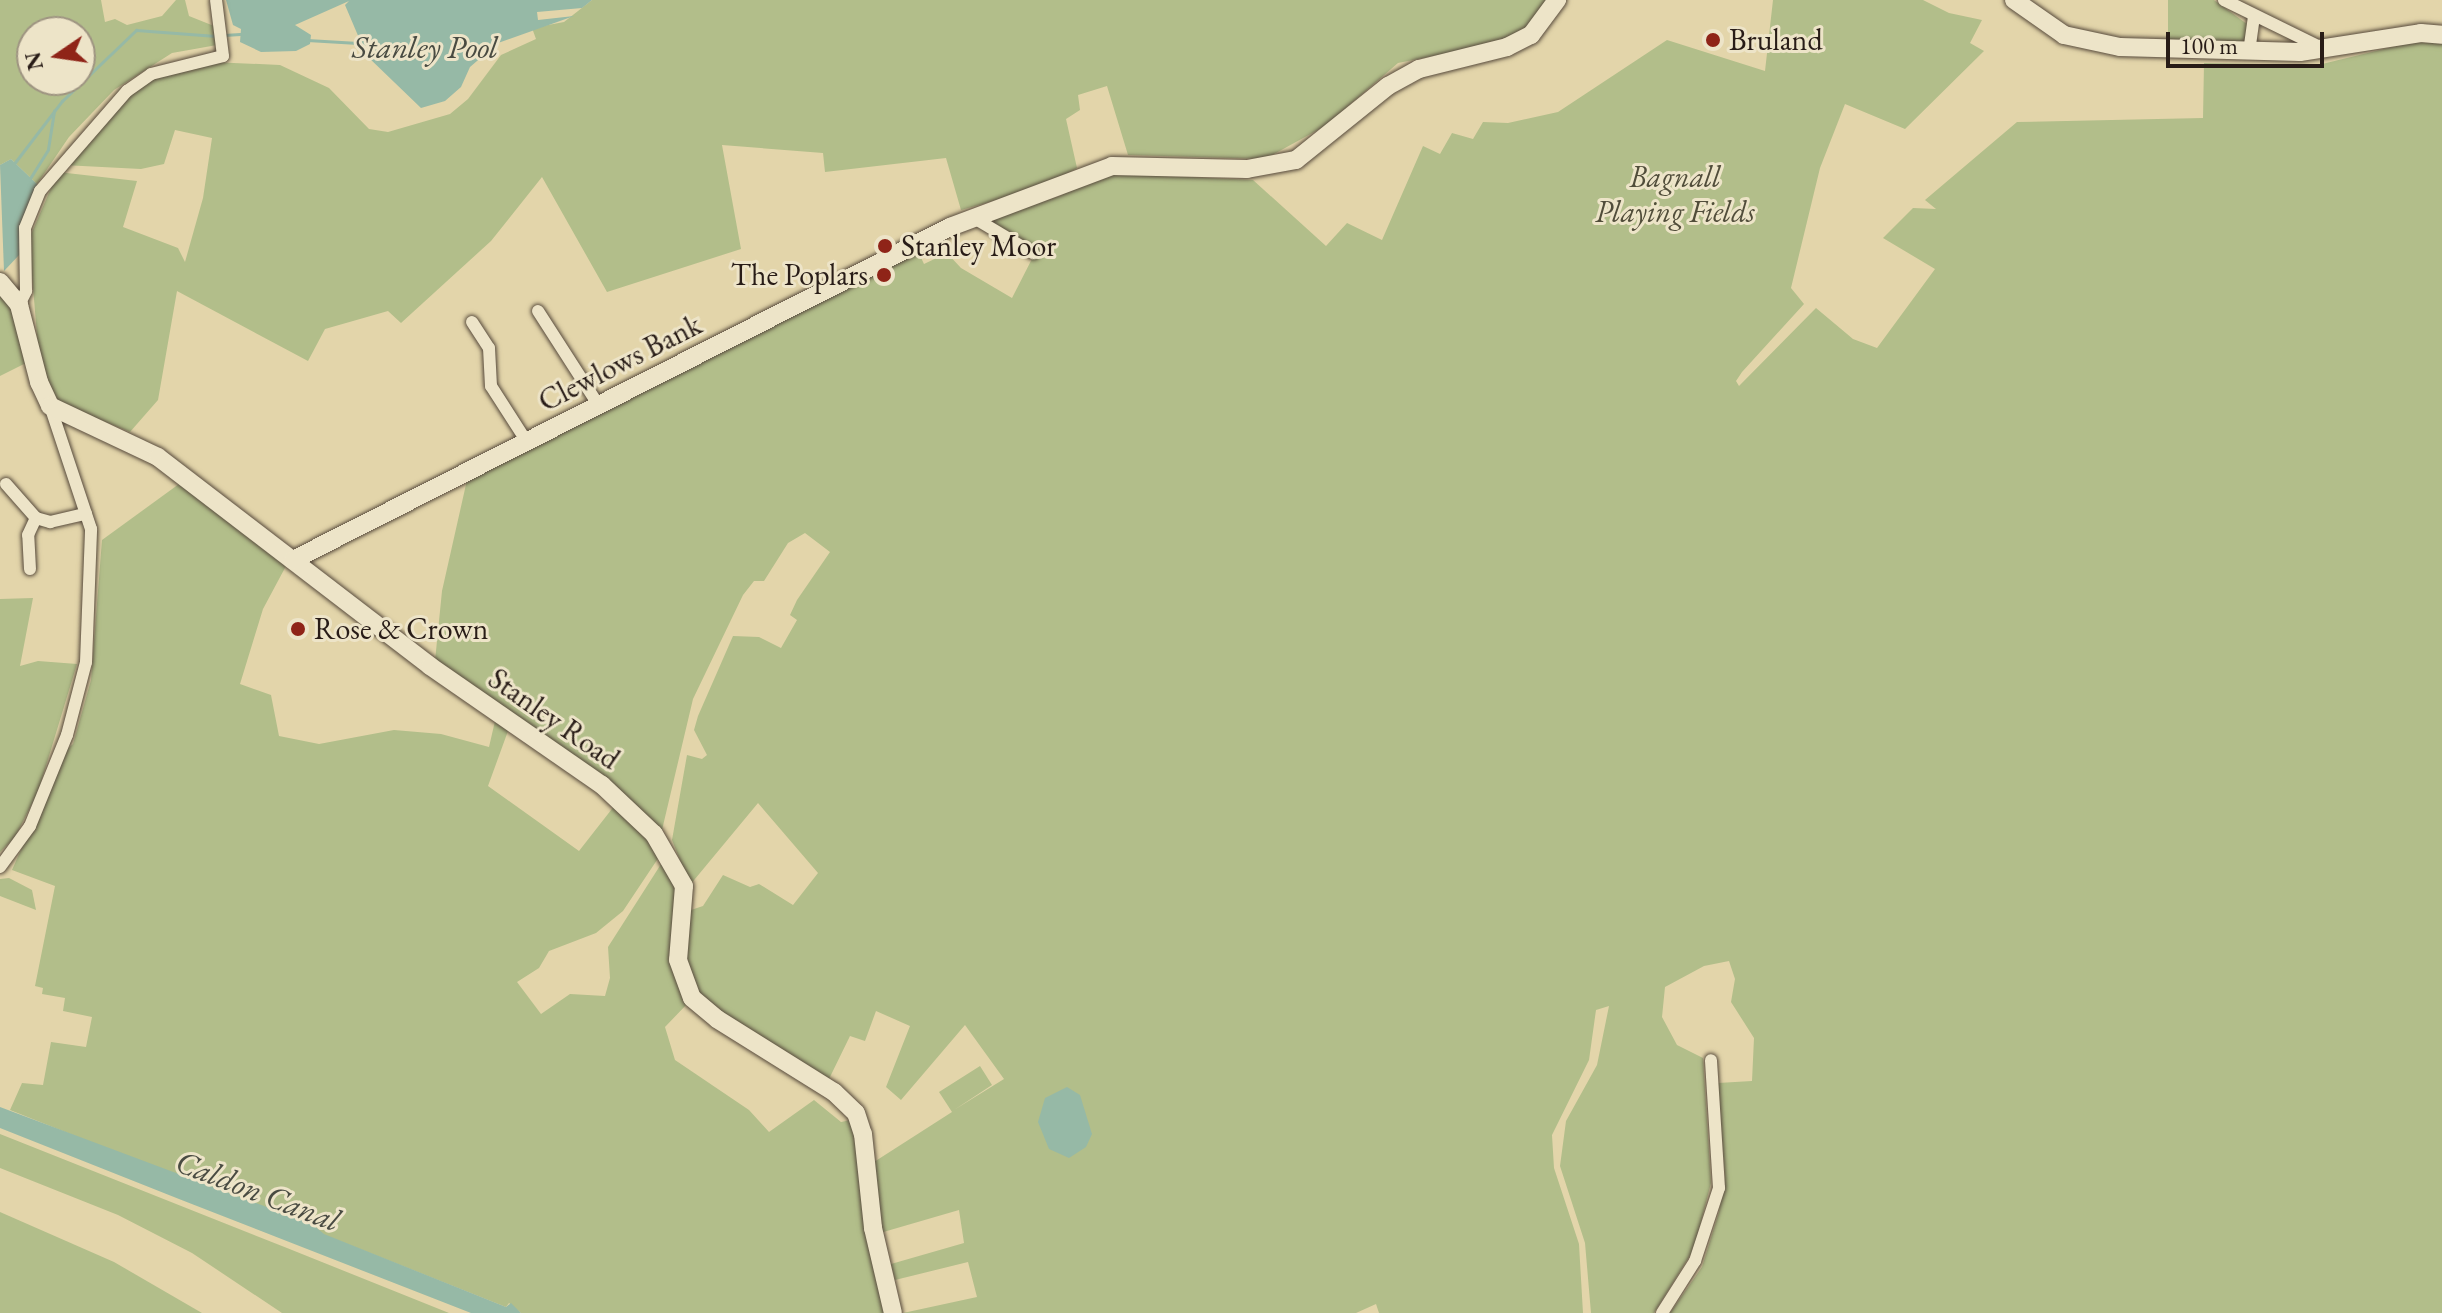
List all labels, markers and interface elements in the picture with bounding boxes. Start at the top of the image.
north arrow [16,16,96,96]
scale bar [2170,16,2328,66]
place label: Bruland [1729,22,1823,58]
water label: Stanley Pool [352,28,498,66]
text: 100 m [2180,30,2238,61]
marker: Bruland [1704,31,1722,49]
text: N [18,49,50,73]
park label: Bagnall Playing Fields [1595,159,1755,230]
place label: Stanley Moor [901,228,1056,264]
marker: Stanley Moor [876,237,894,255]
place label: The Poplars [731,257,868,293]
marker: The Poplars [875,266,893,284]
street label: Clewlows Bank [532,307,708,419]
place label: Rose & Crown [314,611,488,647]
marker: Rose & Crown [289,620,307,638]
street label: Stanley Road [481,661,627,777]
water label: Caldon Canal [171,1142,345,1240]

